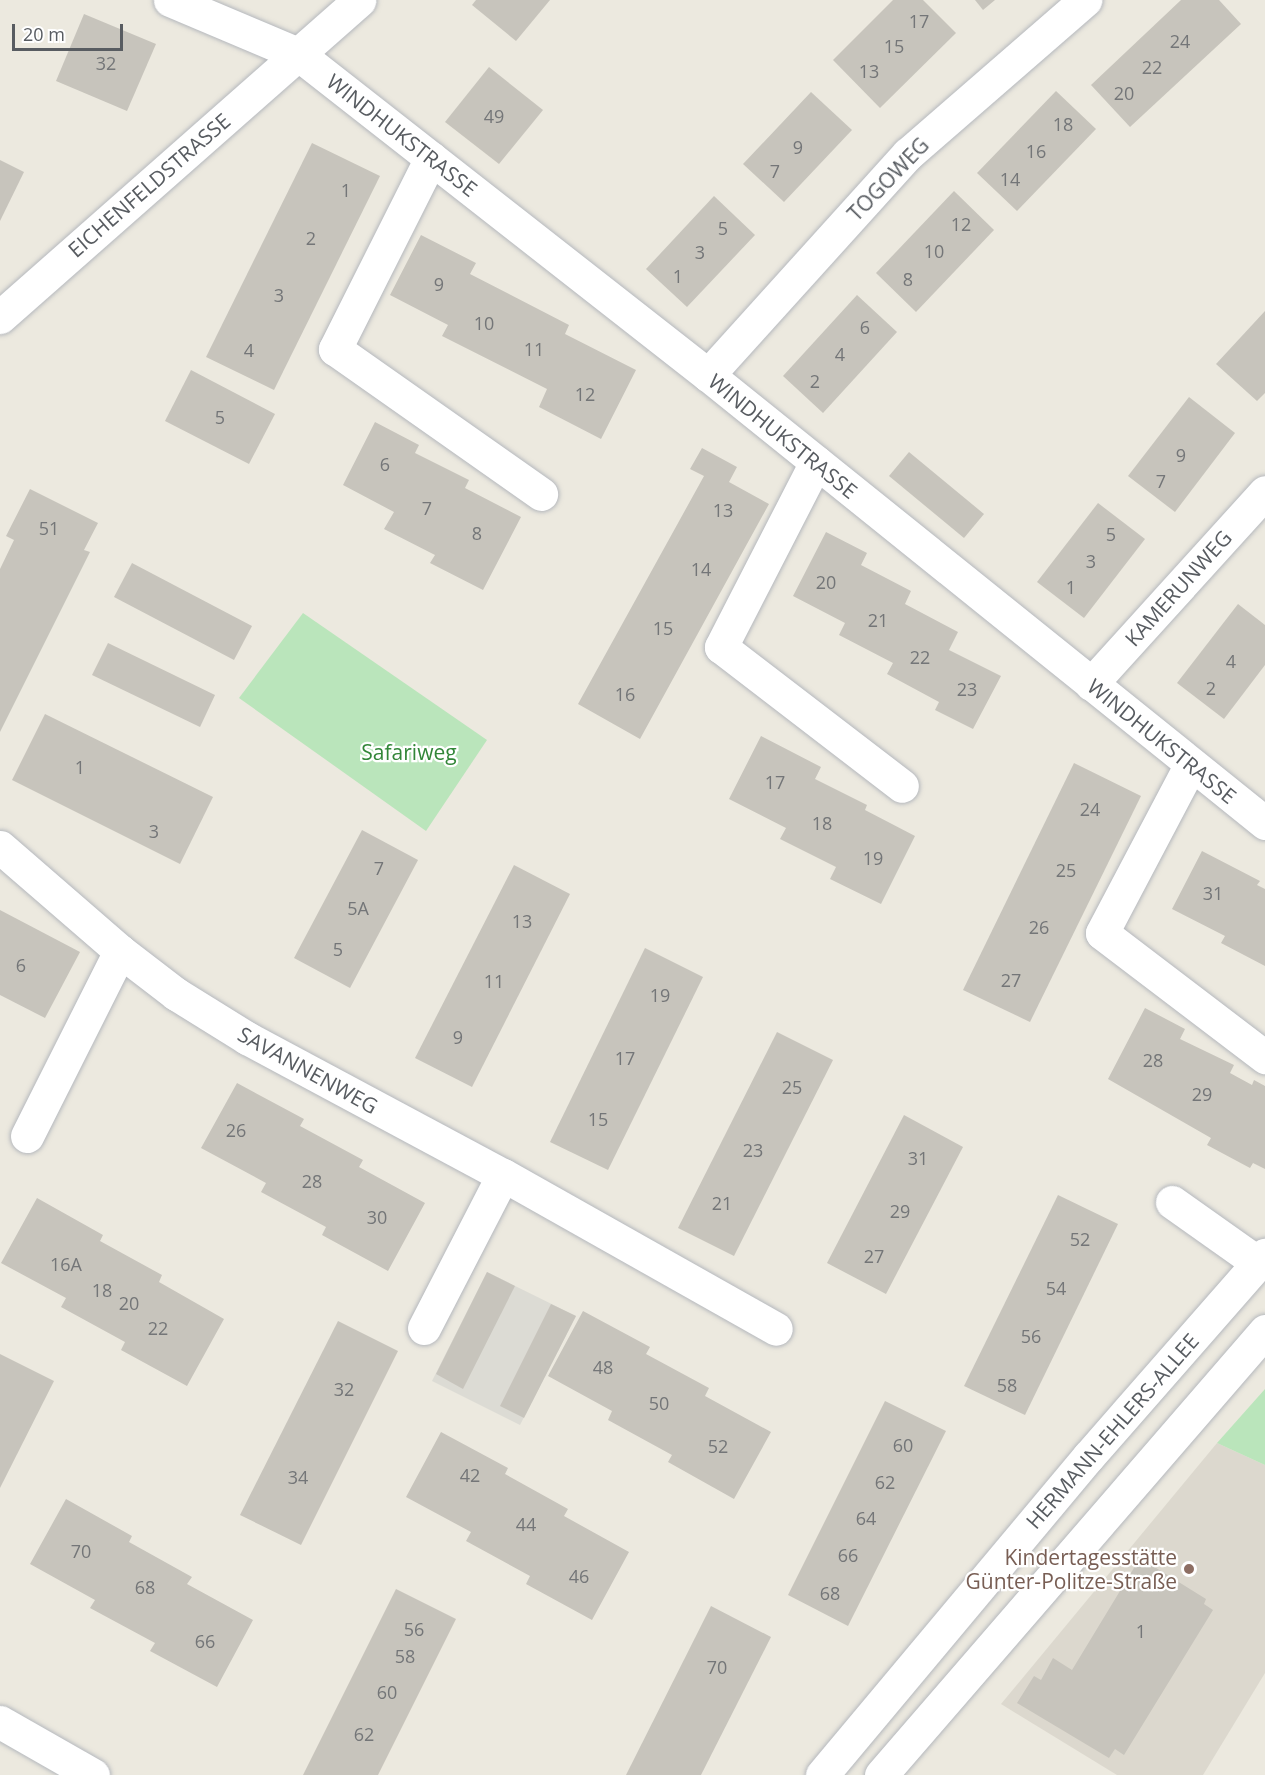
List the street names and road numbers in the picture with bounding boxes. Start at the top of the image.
street label: WINDHUKSTRASSE [322,68,482,202]
street label: EICHENFELDSTRASSE [63,108,235,262]
street label: TOGOWEG [842,132,934,226]
street label: WINDHUKSTRASSE [704,368,862,504]
street label: KAMERUNWEG [1119,525,1237,651]
street label: WINDHUKSTRASSE [1083,673,1241,809]
street label: SAVANNENWEG [234,1021,382,1119]
street label: HERMANN-EHLERS-ALLEE [1020,1328,1204,1534]

